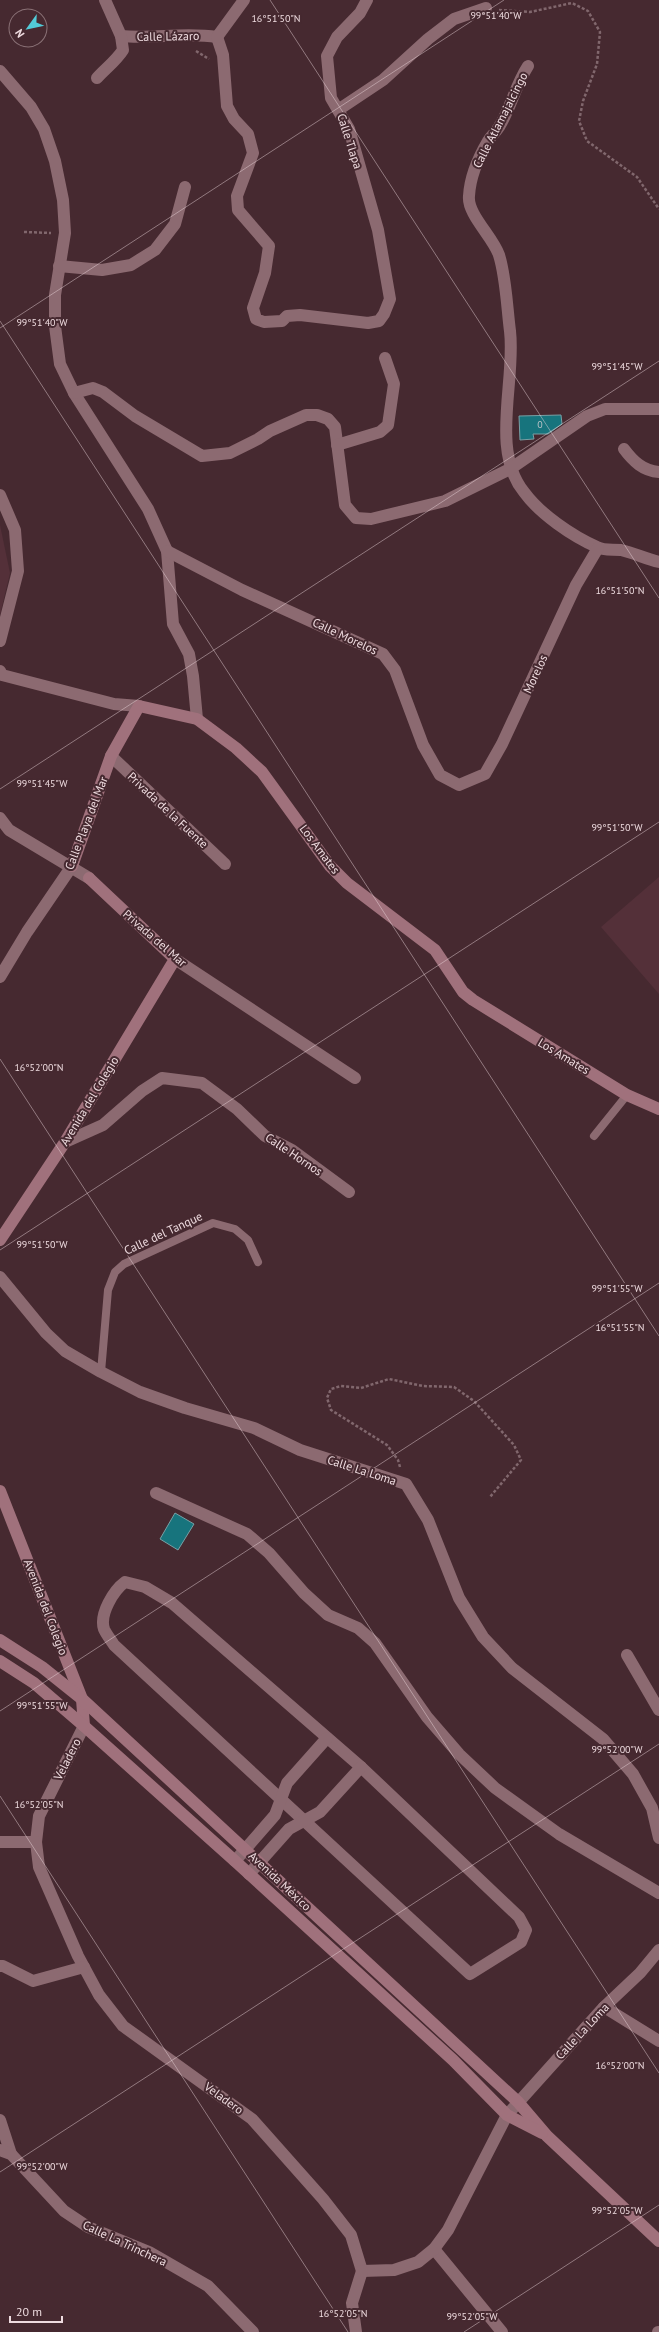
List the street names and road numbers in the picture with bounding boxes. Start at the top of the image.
street label: Calle Lázaro [136,28,200,44]
street label: Calle Atlamajalcingo [469,70,531,170]
street label: Calle Tlapa [334,112,366,171]
street label: Calle Morelos [310,614,380,658]
street label: Morelos [520,652,550,696]
street label: Privada de la Fuente [125,769,211,851]
street label: Calle Playa del Mar [61,774,111,872]
street label: Los Amates [297,821,343,877]
street label: Privada del Mar [120,906,190,970]
street label: Los Amates [535,1035,593,1077]
street label: Avenida del Colegio [56,1054,122,1148]
street label: Calle Hornos [263,1129,325,1179]
street label: Calle del Tanque [121,1208,205,1258]
street label: Calle La Loma [326,1452,398,1488]
street label: Avenida del Colegio [21,1557,71,1657]
street label: Veladero [50,1736,84,1783]
street label: Avenida México [246,1848,314,1914]
street label: Calle La Loma [552,2000,612,2062]
street label: Veladero [201,2078,247,2117]
street label: Calle La Trinchera [81,2217,169,2269]

